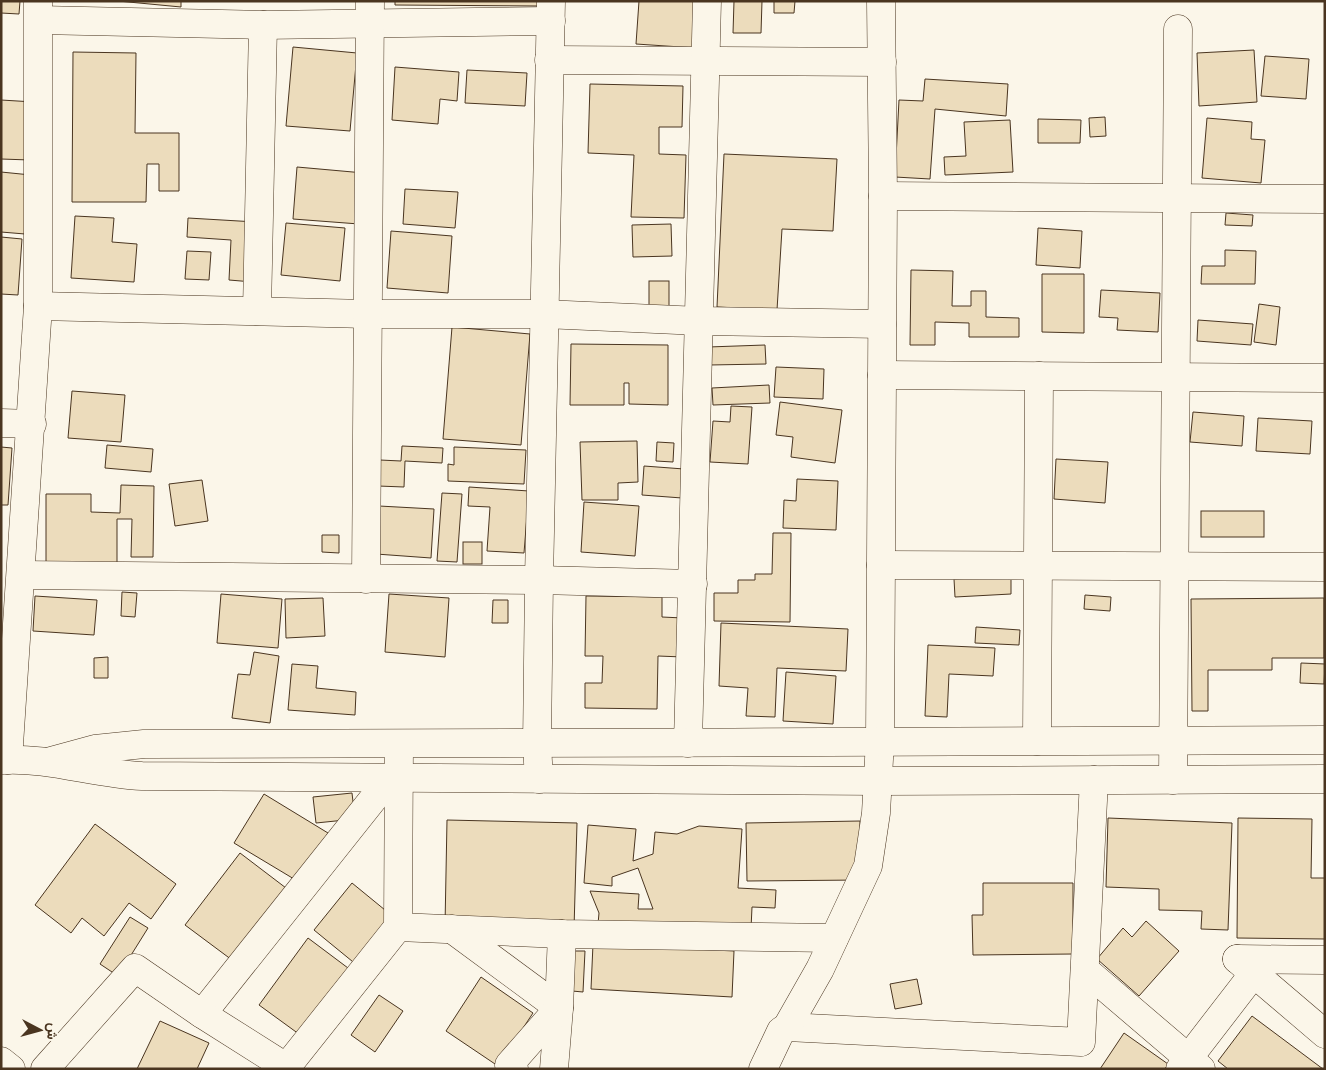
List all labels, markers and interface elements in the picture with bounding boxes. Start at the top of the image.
north arrow [15,1005,65,1055]
text: ش [43,1022,63,1041]

